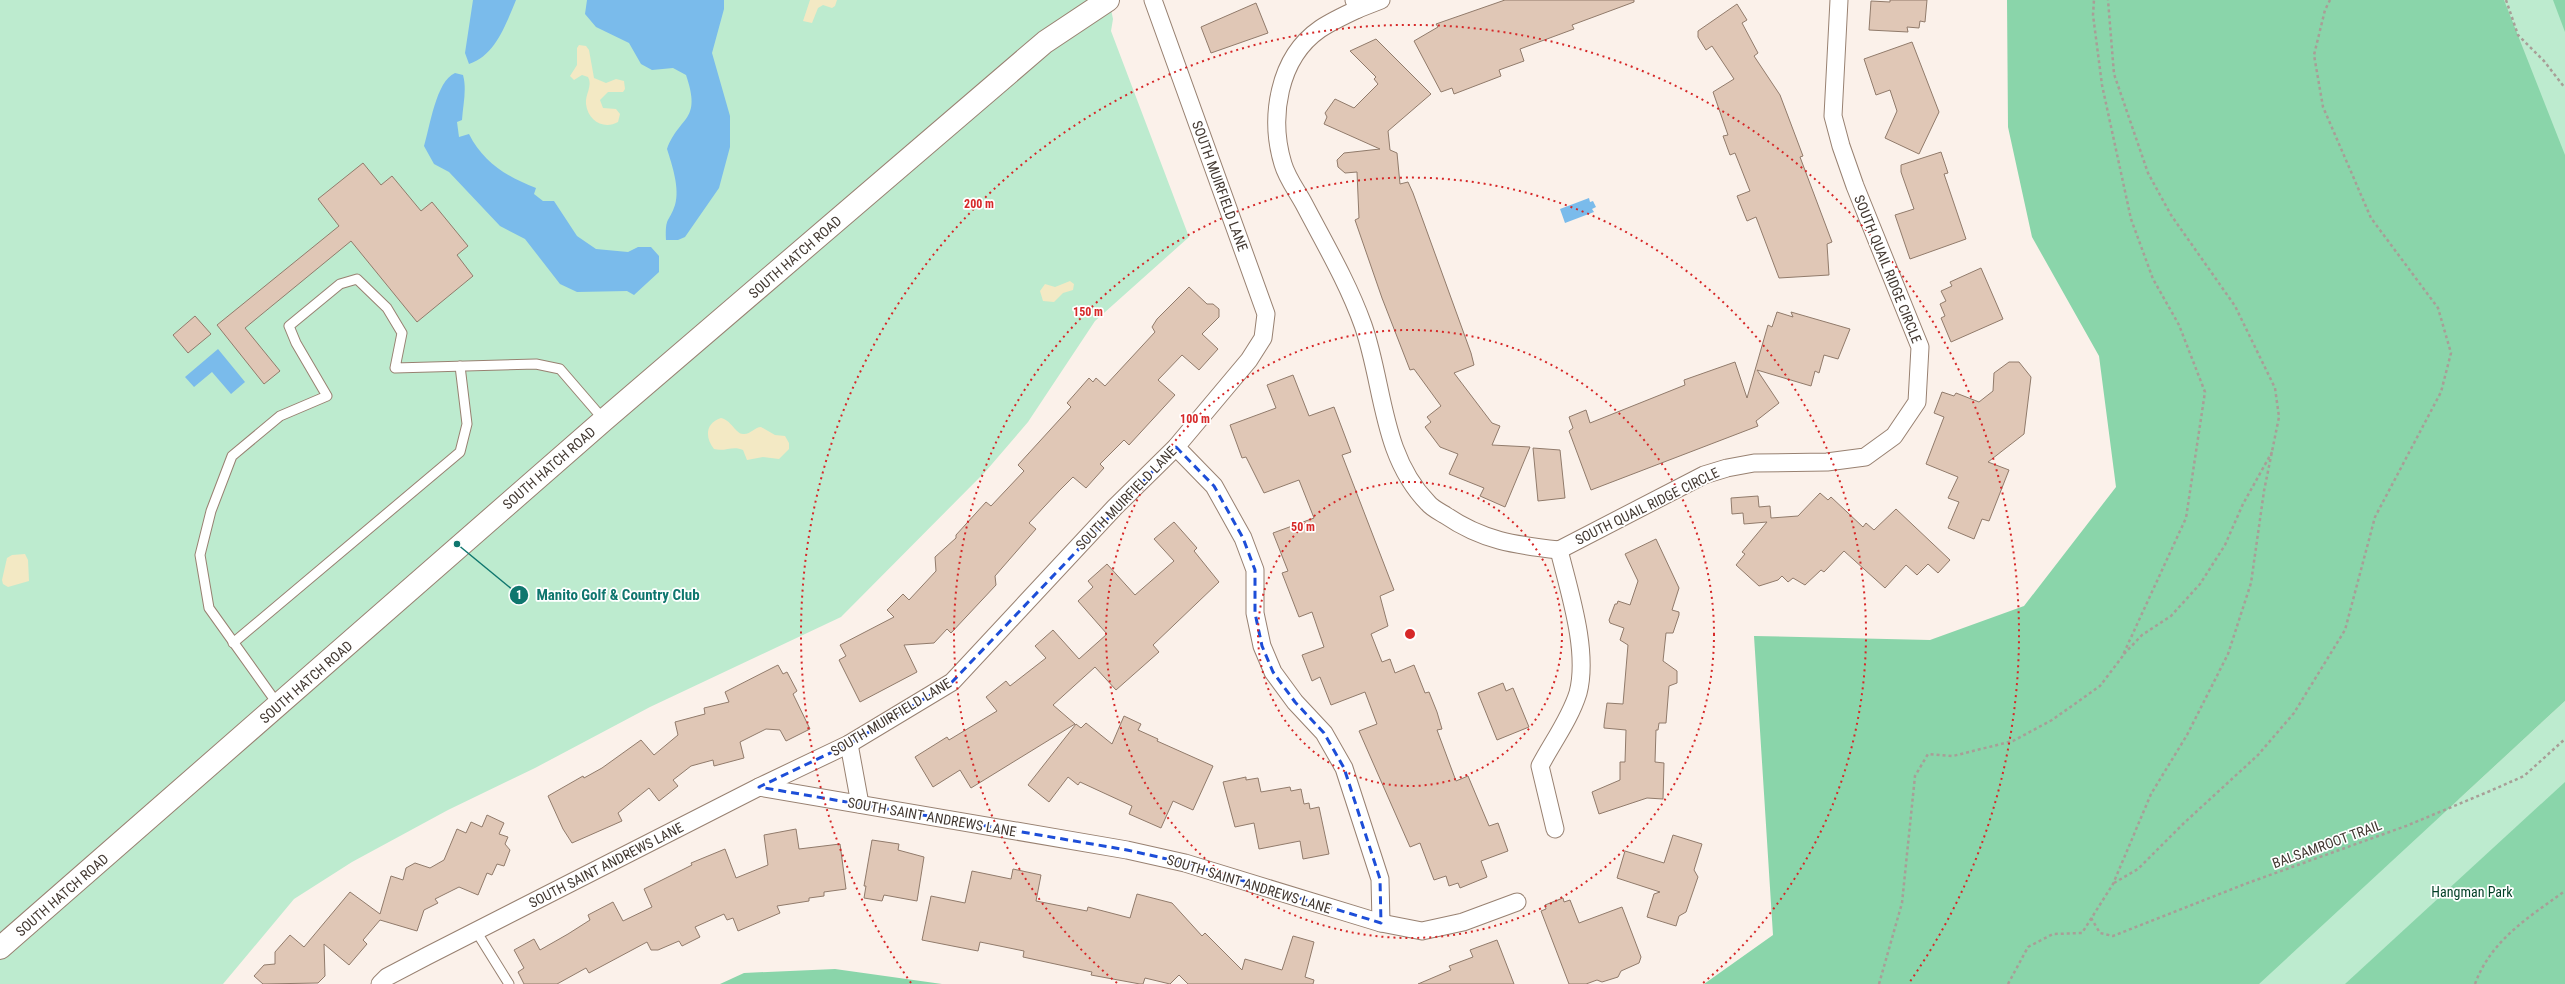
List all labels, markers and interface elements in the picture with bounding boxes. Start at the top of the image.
street label: SOUTH MUIRFIELD LANE [1189,119,1251,253]
street label: SOUTH QUAIL RIDGE CIRCLE [1851,193,1925,345]
text: 200 m [964,197,994,211]
street label: SOUTH HATCH ROAD [745,212,845,302]
text: 150 m [1073,305,1103,319]
text: 100 m [1180,412,1210,426]
street label: SOUTH HATCH ROAD [499,423,599,513]
street label: SOUTH MUIRFIELD LANE [1072,443,1180,553]
street label: SOUTH QUAIL RIDGE CIRCLE [1572,464,1722,548]
text: 50 m [1291,520,1315,534]
callout: Manito Golf & Country Club [509,581,708,608]
text: Manito Golf & Country Club [536,586,700,604]
text: 1 [516,588,522,602]
centre of rings [1403,627,1417,641]
street label: SOUTH HATCH ROAD [256,637,356,727]
street label: SOUTH MUIRFIELD LANE [828,675,954,759]
street label: SOUTH SAINT ANDREWS LANE [846,794,1018,840]
street label: BALSAMROOT TRAIL [2270,817,2384,871]
street label: SOUTH SAINT ANDREWS LANE [526,819,686,911]
street label: SOUTH HATCH ROAD [12,850,112,940]
street label: SOUTH SAINT ANDREWS LANE [1165,851,1333,917]
park label: Hangman Park [2431,884,2513,900]

